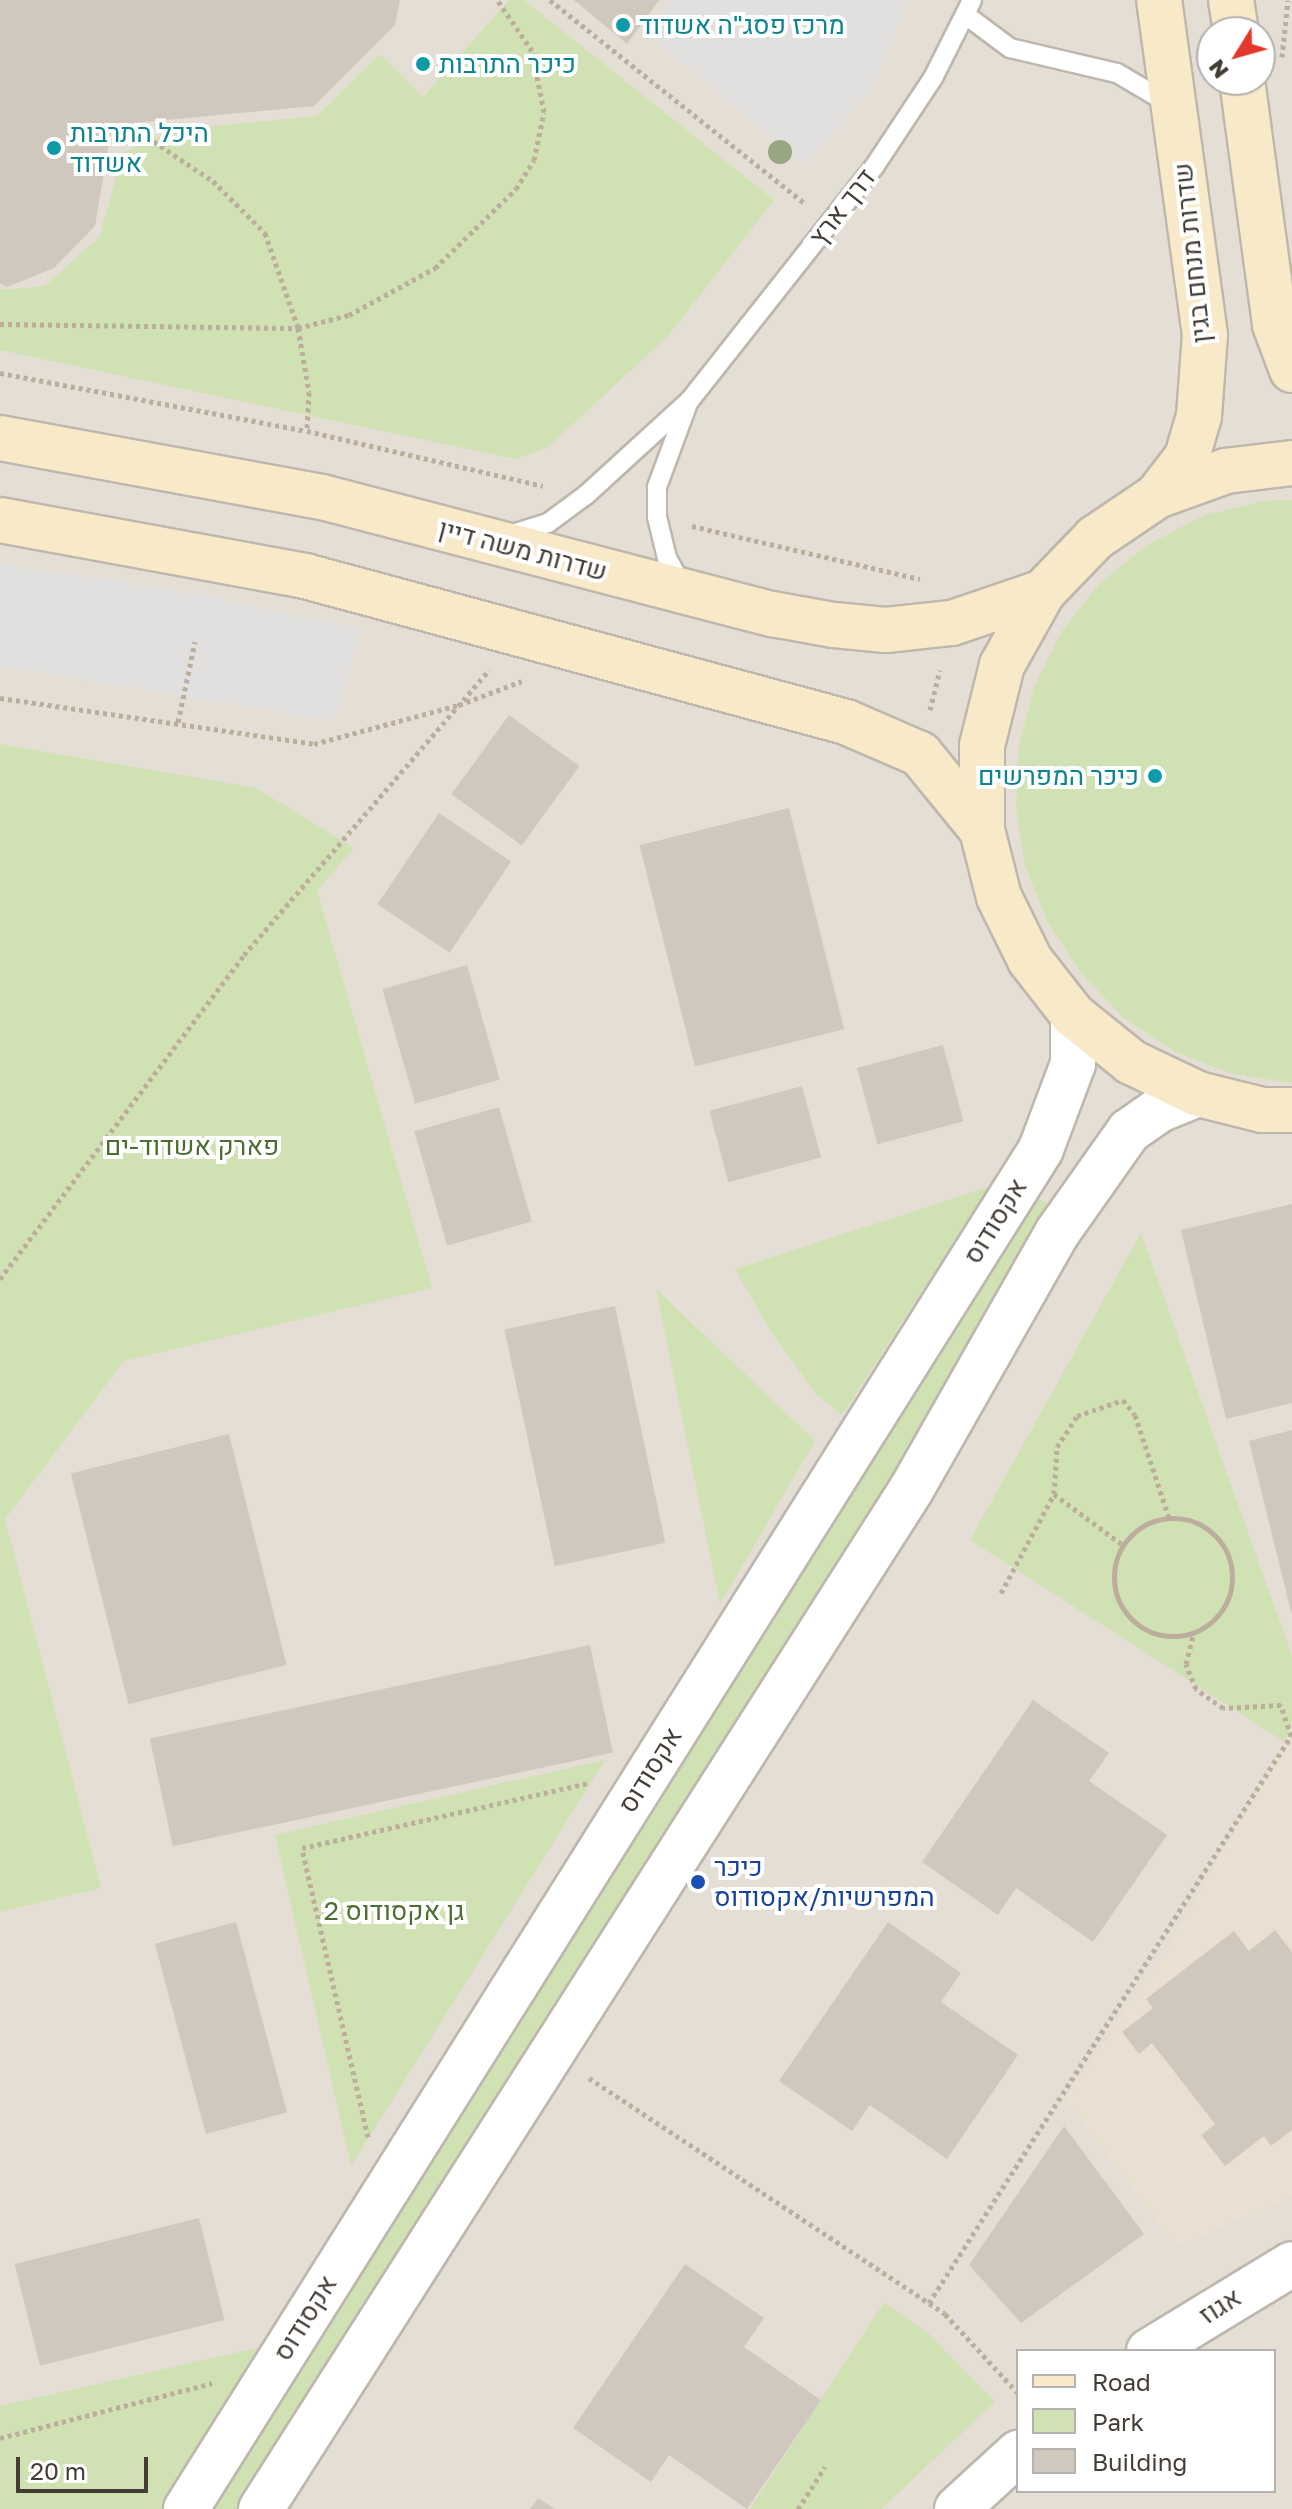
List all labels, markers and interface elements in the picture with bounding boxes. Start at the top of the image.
place label: מרכז פסג"ה אשדוד [639,9,845,41]
marker: מרכז פסג"ה אשדוד [614,16,632,34]
north arrow [1196,16,1276,96]
place label: כיכר התרבות [439,48,576,80]
marker: כיכר התרבות [414,55,432,73]
text: N [1202,55,1234,84]
place label: היכל התרבות אשדוד [70,117,209,178]
marker: היכל התרבות אשדוד [45,139,63,157]
street label: שדרות מנחם בגין [1167,161,1217,345]
street label: דרך ארץ [802,162,882,252]
street label: שדרות משה דיין [435,513,611,587]
place label: כיכר המפרשים [978,760,1139,792]
marker: כיכר המפרשים [1146,767,1164,785]
park label: פארק אשדוד-ים [105,1130,279,1162]
street label: אקסודוס [957,1173,1033,1269]
street label: אקסודוס [612,1722,688,1818]
place label: כיכר המפרשיות/אקסודוס [714,1851,935,1912]
marker: כיכר המפרשיות/אקסודוס [689,1873,707,1891]
park label: גן אקסודוס 2 [324,1895,464,1927]
street label: אקסודוס [267,2270,343,2366]
street label: אגוז [1193,2281,1247,2331]
legend [1016,2349,1276,2493]
text: Road [1092,2367,1151,2396]
text: Park [1092,2407,1144,2436]
scale bar [20,2441,152,2491]
text: Building [1092,2447,1187,2476]
text: 20 m [30,2456,86,2485]

